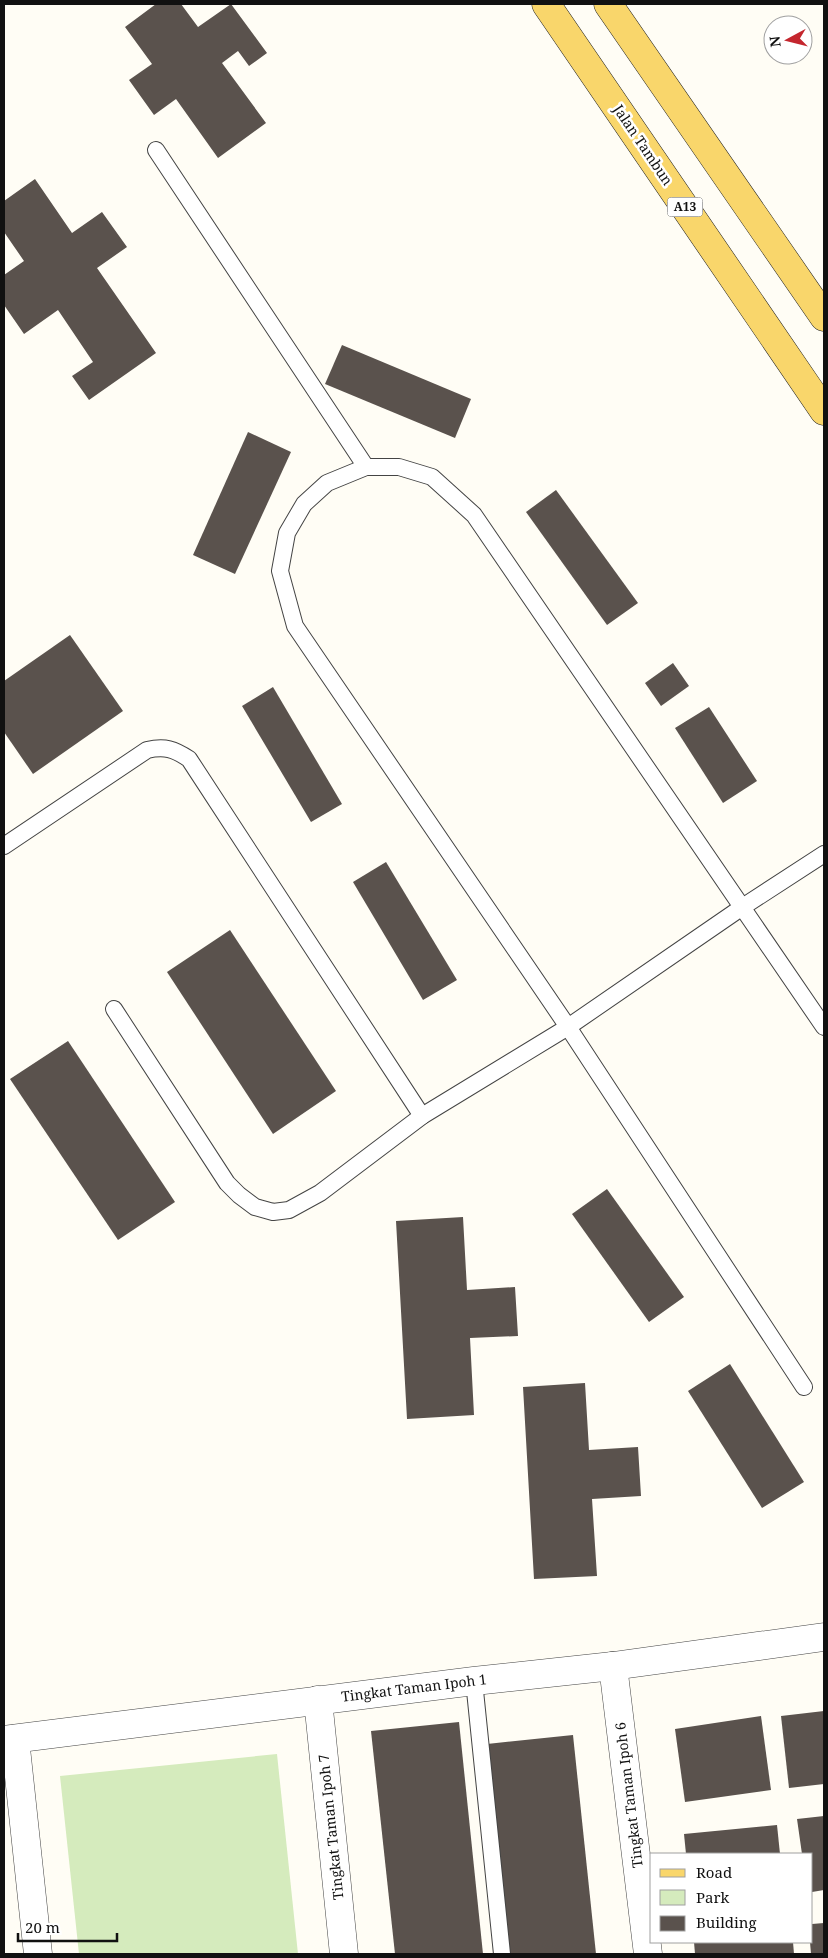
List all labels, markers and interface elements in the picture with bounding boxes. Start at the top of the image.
north arrow [763,15,813,65]
text: N [764,35,785,48]
street label: Jalan Tambun [609,100,677,189]
road number: A13 [668,198,702,216]
street label: Tingkat Taman Ipoh 1 [340,1669,488,1706]
street label: Tingkat Taman Ipoh 6 [610,1721,647,1869]
street label: Tingkat Taman Ipoh 7 [313,1753,348,1901]
legend [650,1853,813,1943]
text: Road [696,1862,732,1882]
text: Park [696,1887,730,1907]
scale bar [18,1910,116,1942]
text: Building [696,1912,757,1932]
text: 20 m [25,1917,60,1937]

